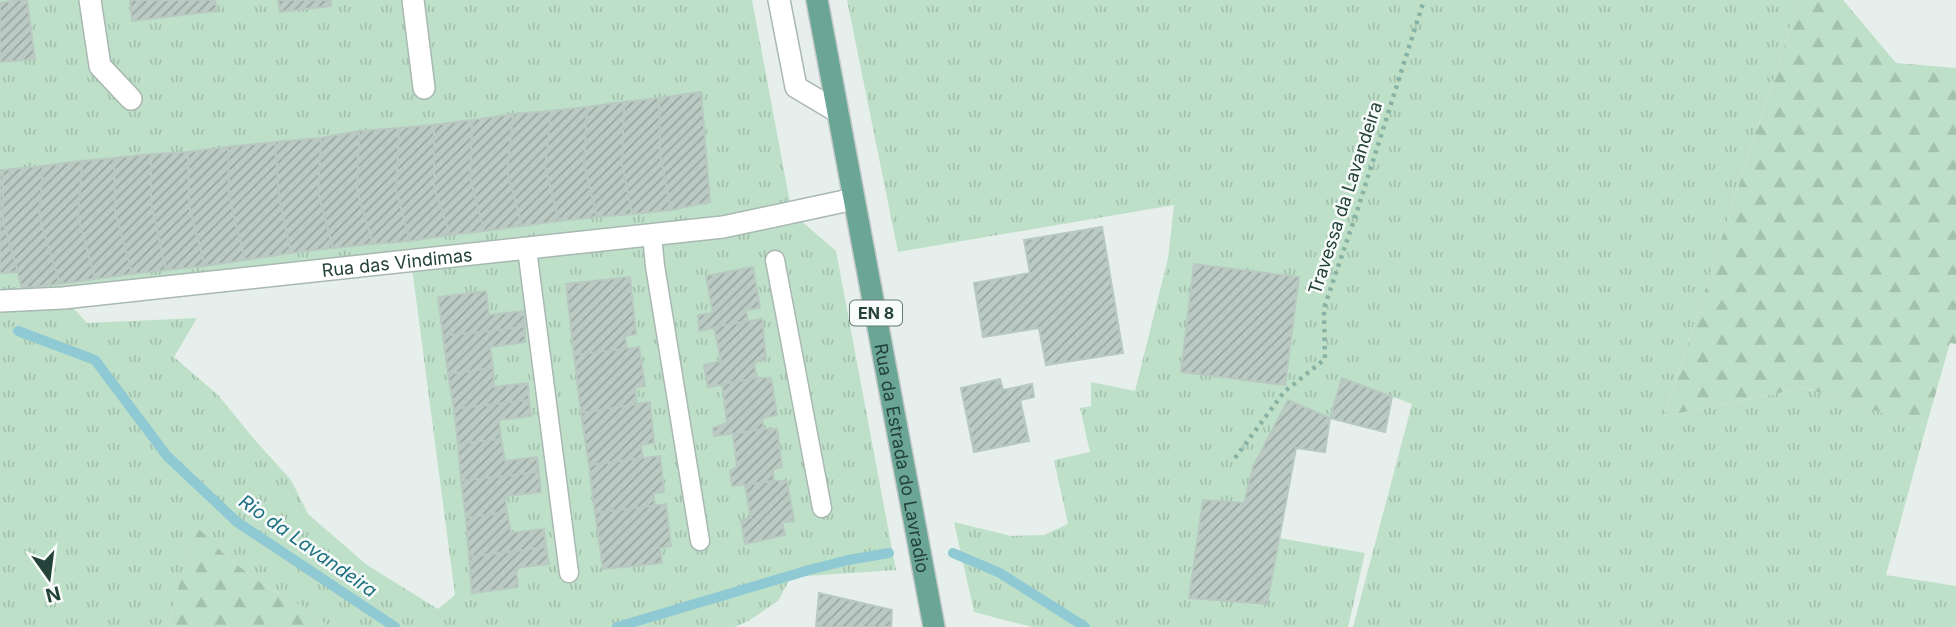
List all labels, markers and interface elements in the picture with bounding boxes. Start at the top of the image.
street label: Travessa da Lavandeira [1304,99,1386,297]
street label: Rua das Vindimas [321,244,473,281]
road number: EN 8 [850,300,902,326]
street label: Rua da Estrada do Lavradio [871,342,934,575]
water label: Rio da Lavandeira [235,490,382,602]
north arrow [14,543,84,613]
text: N [43,581,63,607]

